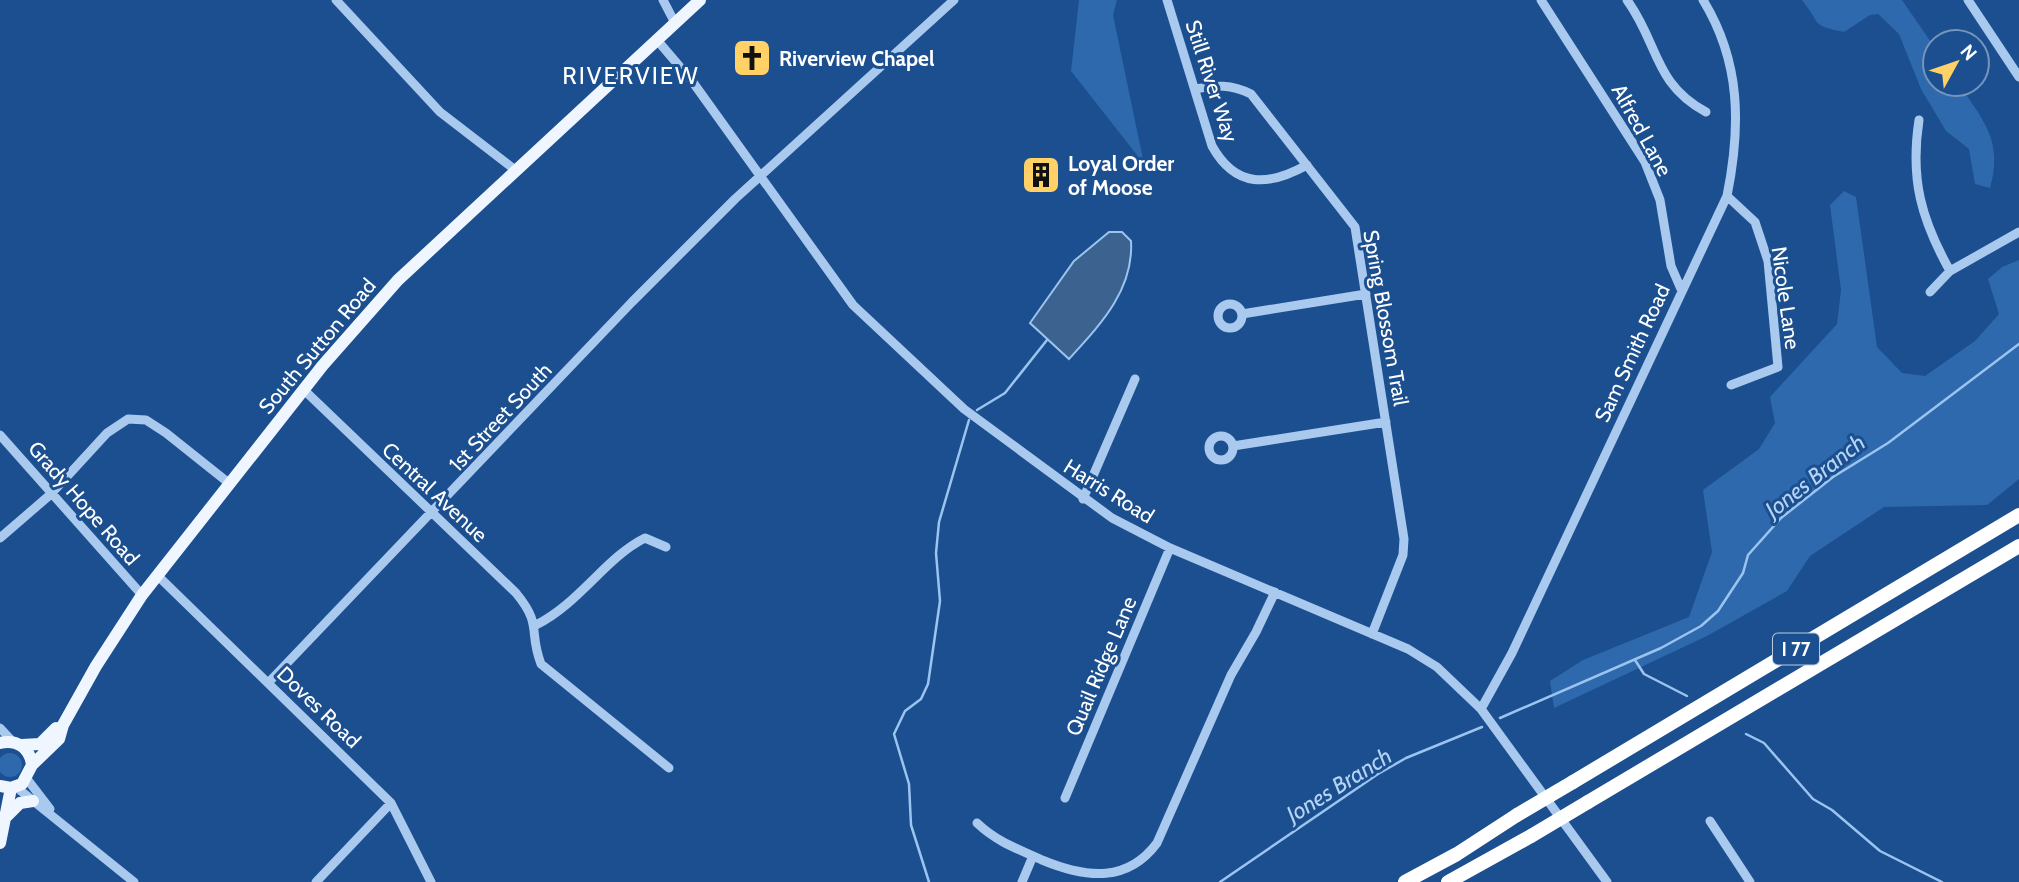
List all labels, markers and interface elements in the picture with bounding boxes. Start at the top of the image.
street label: Still River Way [1181,17,1244,145]
north arrow [1921,28,1991,98]
church icon: Riverview Chapel [731,37,773,79]
text: N [1956,40,1982,65]
place label: Riverview Chapel [779,46,935,71]
district label: RIVERVIEW [562,61,700,90]
street label: Alfred Lane [1607,80,1678,181]
place label: Loyal Order of Moose [1068,151,1174,200]
building icon: Loyal Order of Moose [1020,154,1062,196]
street label: Spring Blossom Trail [1358,228,1414,408]
street label: Nicole Lane [1766,245,1806,351]
street label: South Sutton Road [253,273,381,419]
street label: Sam Smith Road [1589,280,1675,426]
street label: 1st Street South [443,358,557,476]
water label: Jones Branch [1758,428,1871,525]
street label: Grady Hope Road [23,436,145,570]
street label: Central Avenue [377,437,493,547]
street label: Harris Road [1059,454,1159,528]
street label: Quail Ridge Lane [1060,592,1142,739]
road number: I 77 [1773,634,1819,664]
street label: Doves Road [272,661,366,753]
water label: Jones Branch [1279,742,1397,829]

